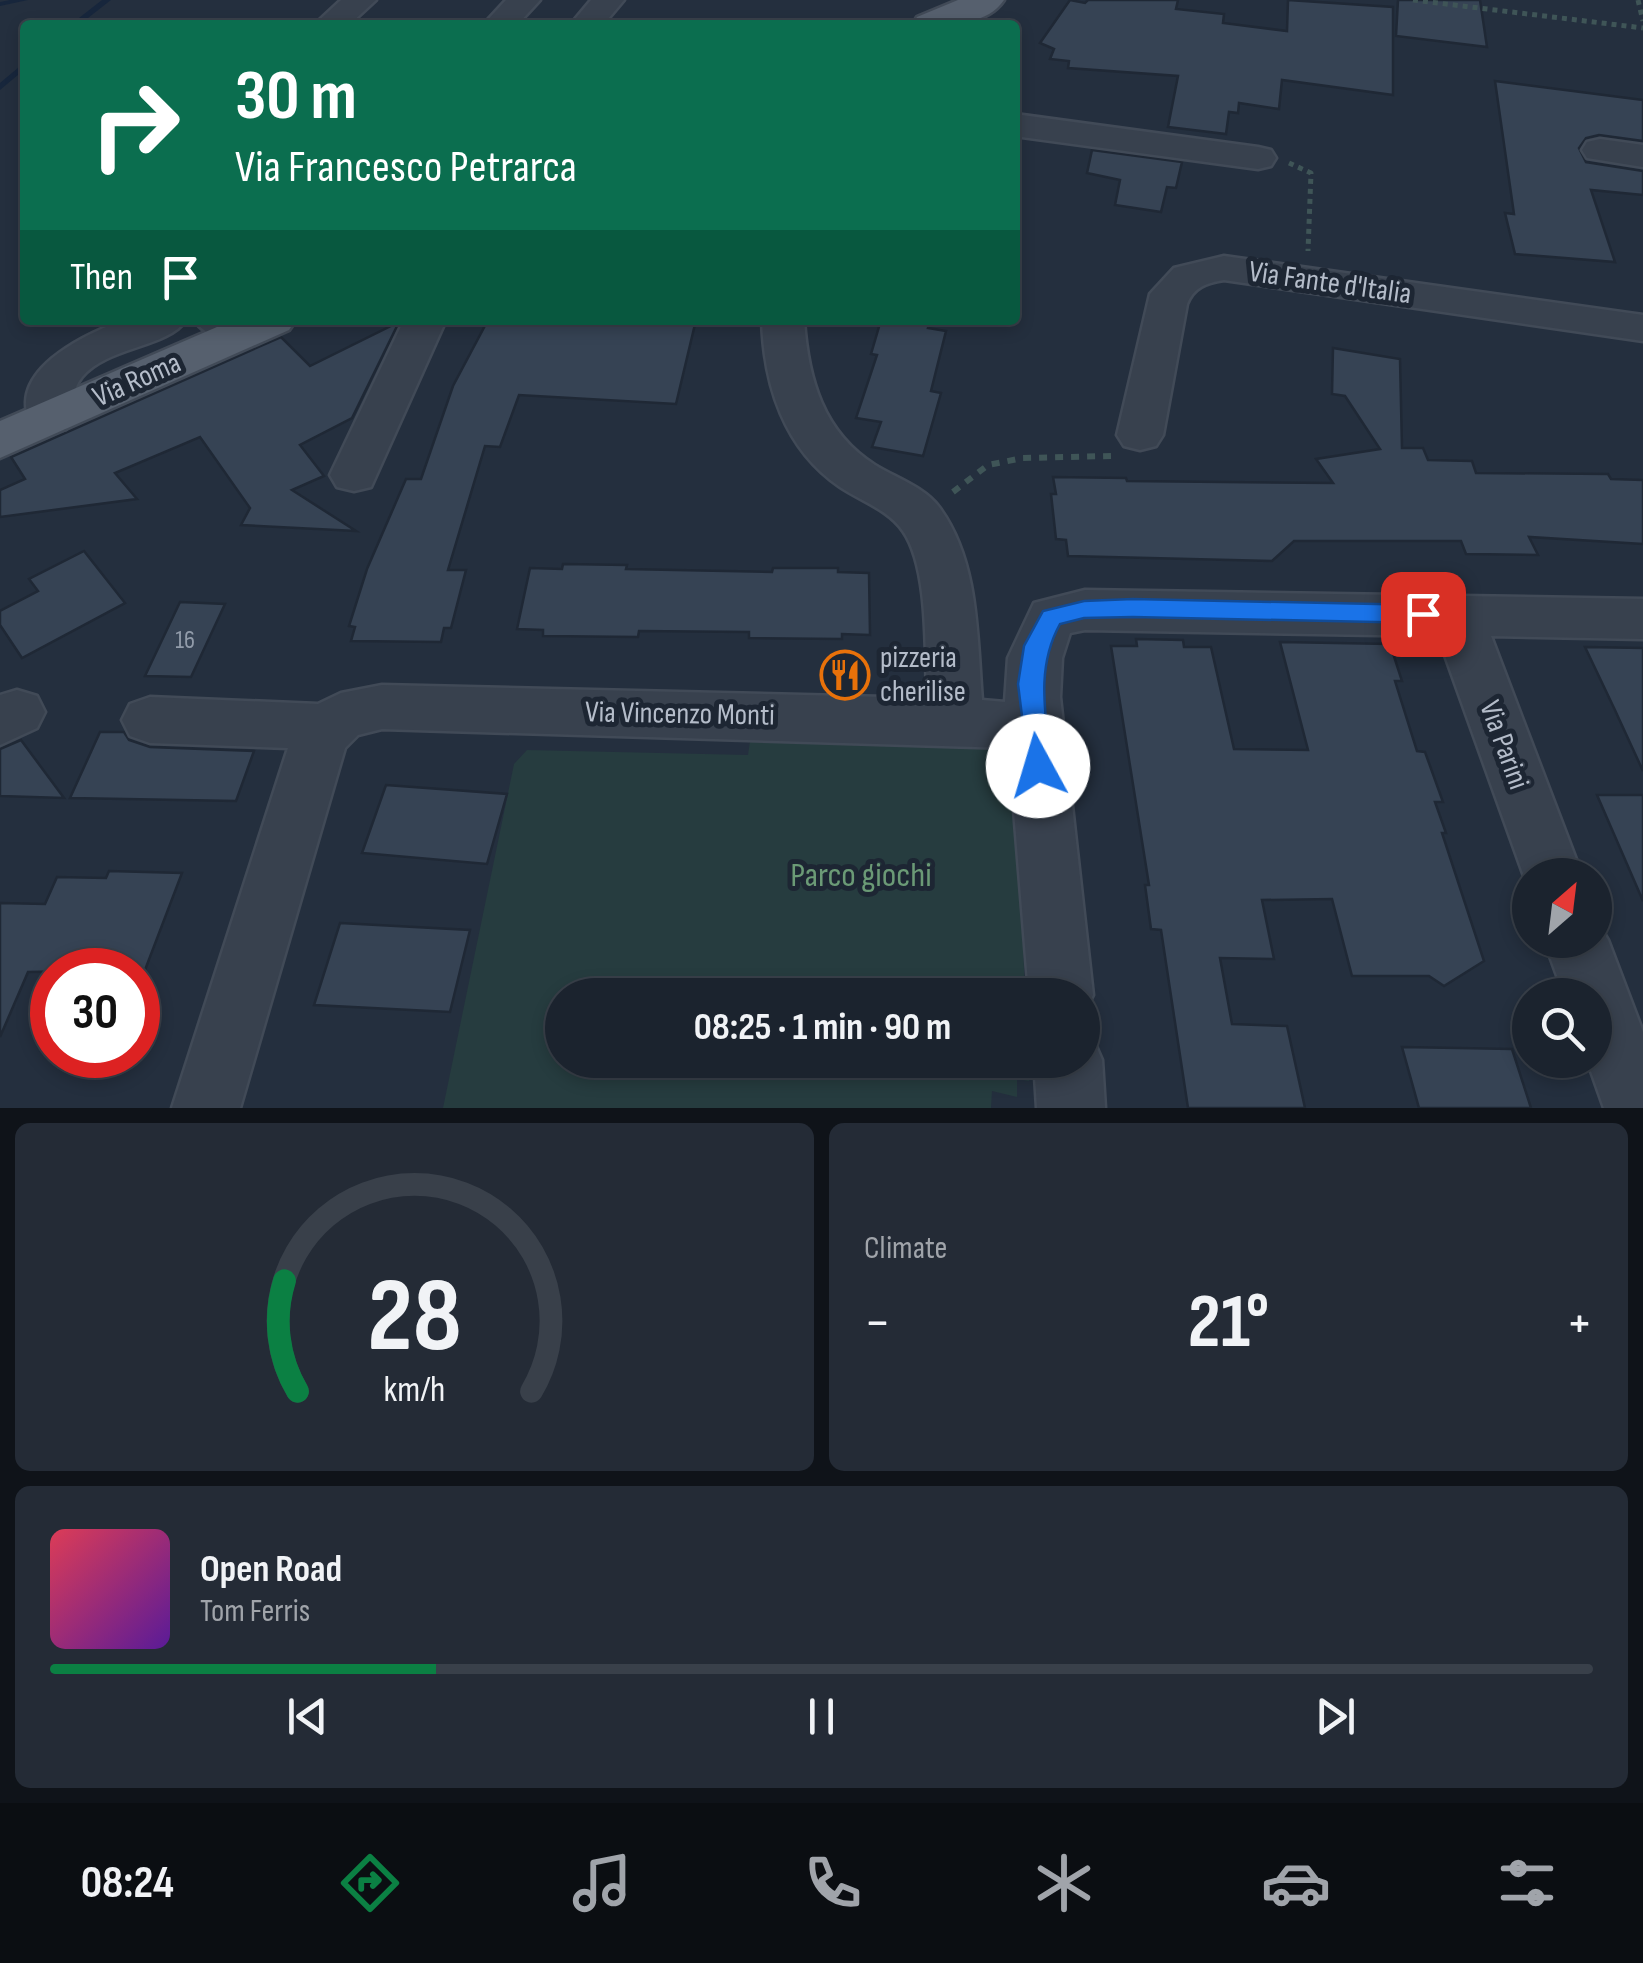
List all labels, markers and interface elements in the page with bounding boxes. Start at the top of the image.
text: 30 m [235,55,357,139]
icon: right [70,60,200,190]
text: Via Francesco Petrarca [235,140,577,195]
icon: arrive [153,250,208,305]
street label: Via Fante d'Italia [1246,254,1414,312]
text: Then [70,255,133,300]
street label: Via Roma [88,345,186,415]
pin [1381,572,1466,657]
icon: arrive [1396,587,1451,642]
house number: 16 [175,625,195,656]
place label: pizzeria cherilise [880,640,966,710]
restaurant icon: pizzeria cherilise [819,649,871,701]
street label: Via Vincenzo Monti [585,694,775,734]
street label: Via Parini [1471,696,1537,794]
position arrow [986,714,1090,818]
park label: Parco giochi [790,854,932,897]
north arrow [1512,858,1612,958]
map controls [1512,858,1612,1078]
speed limit sign: 30 [30,948,160,1078]
button: search [1512,978,1612,1078]
text: 08:25 · 1 min · 90 m [694,1005,951,1050]
text: Climate [864,1229,947,1268]
text: 28 [367,1255,462,1380]
text: 21° [1188,1278,1269,1369]
text: − [864,1290,891,1357]
text: + [1566,1290,1593,1357]
text: km/h [384,1369,445,1412]
text: Open Road [200,1547,342,1592]
text: Tom Ferris [200,1592,310,1631]
icon: previous [280,1689,335,1744]
icon: pause [794,1689,849,1744]
icon: next [1308,1689,1363,1744]
icon: directions [335,1848,405,1918]
icon: music [567,1848,637,1918]
icon: phone [798,1848,868,1918]
icon: climate [1029,1848,1099,1918]
icon: car [1261,1848,1331,1918]
icon: filters [1492,1848,1562,1918]
text: 08:24 [81,1856,174,1911]

